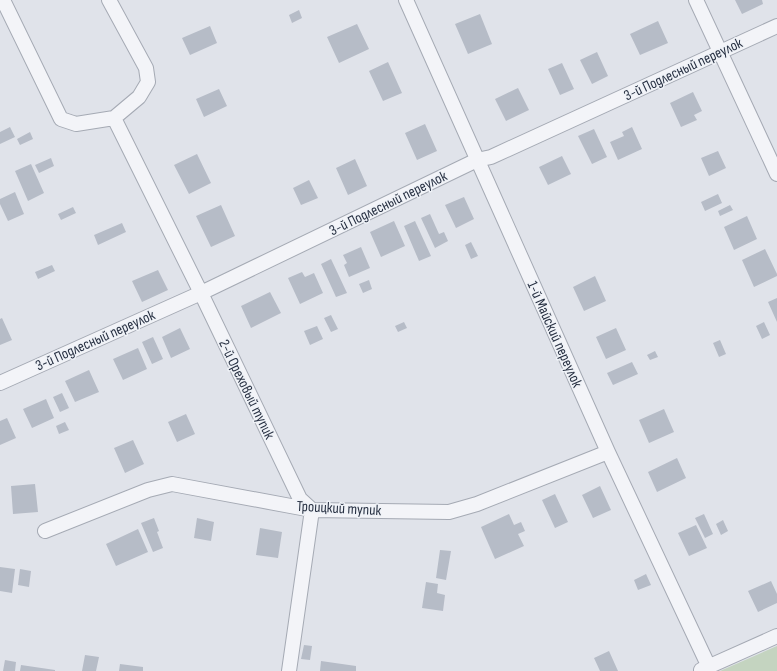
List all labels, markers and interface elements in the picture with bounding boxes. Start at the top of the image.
street label: 3-й Подлесный переулок [621,33,746,105]
street label: 3-й Подлесный переулок [326,167,451,240]
street label: 1-й Майский переулок [523,278,587,391]
street label: 3-й Подлесный переулок [33,305,158,375]
street label: 2-й Ореховый тупик [214,336,279,442]
street label: Троицкий тупик [296,497,382,520]

